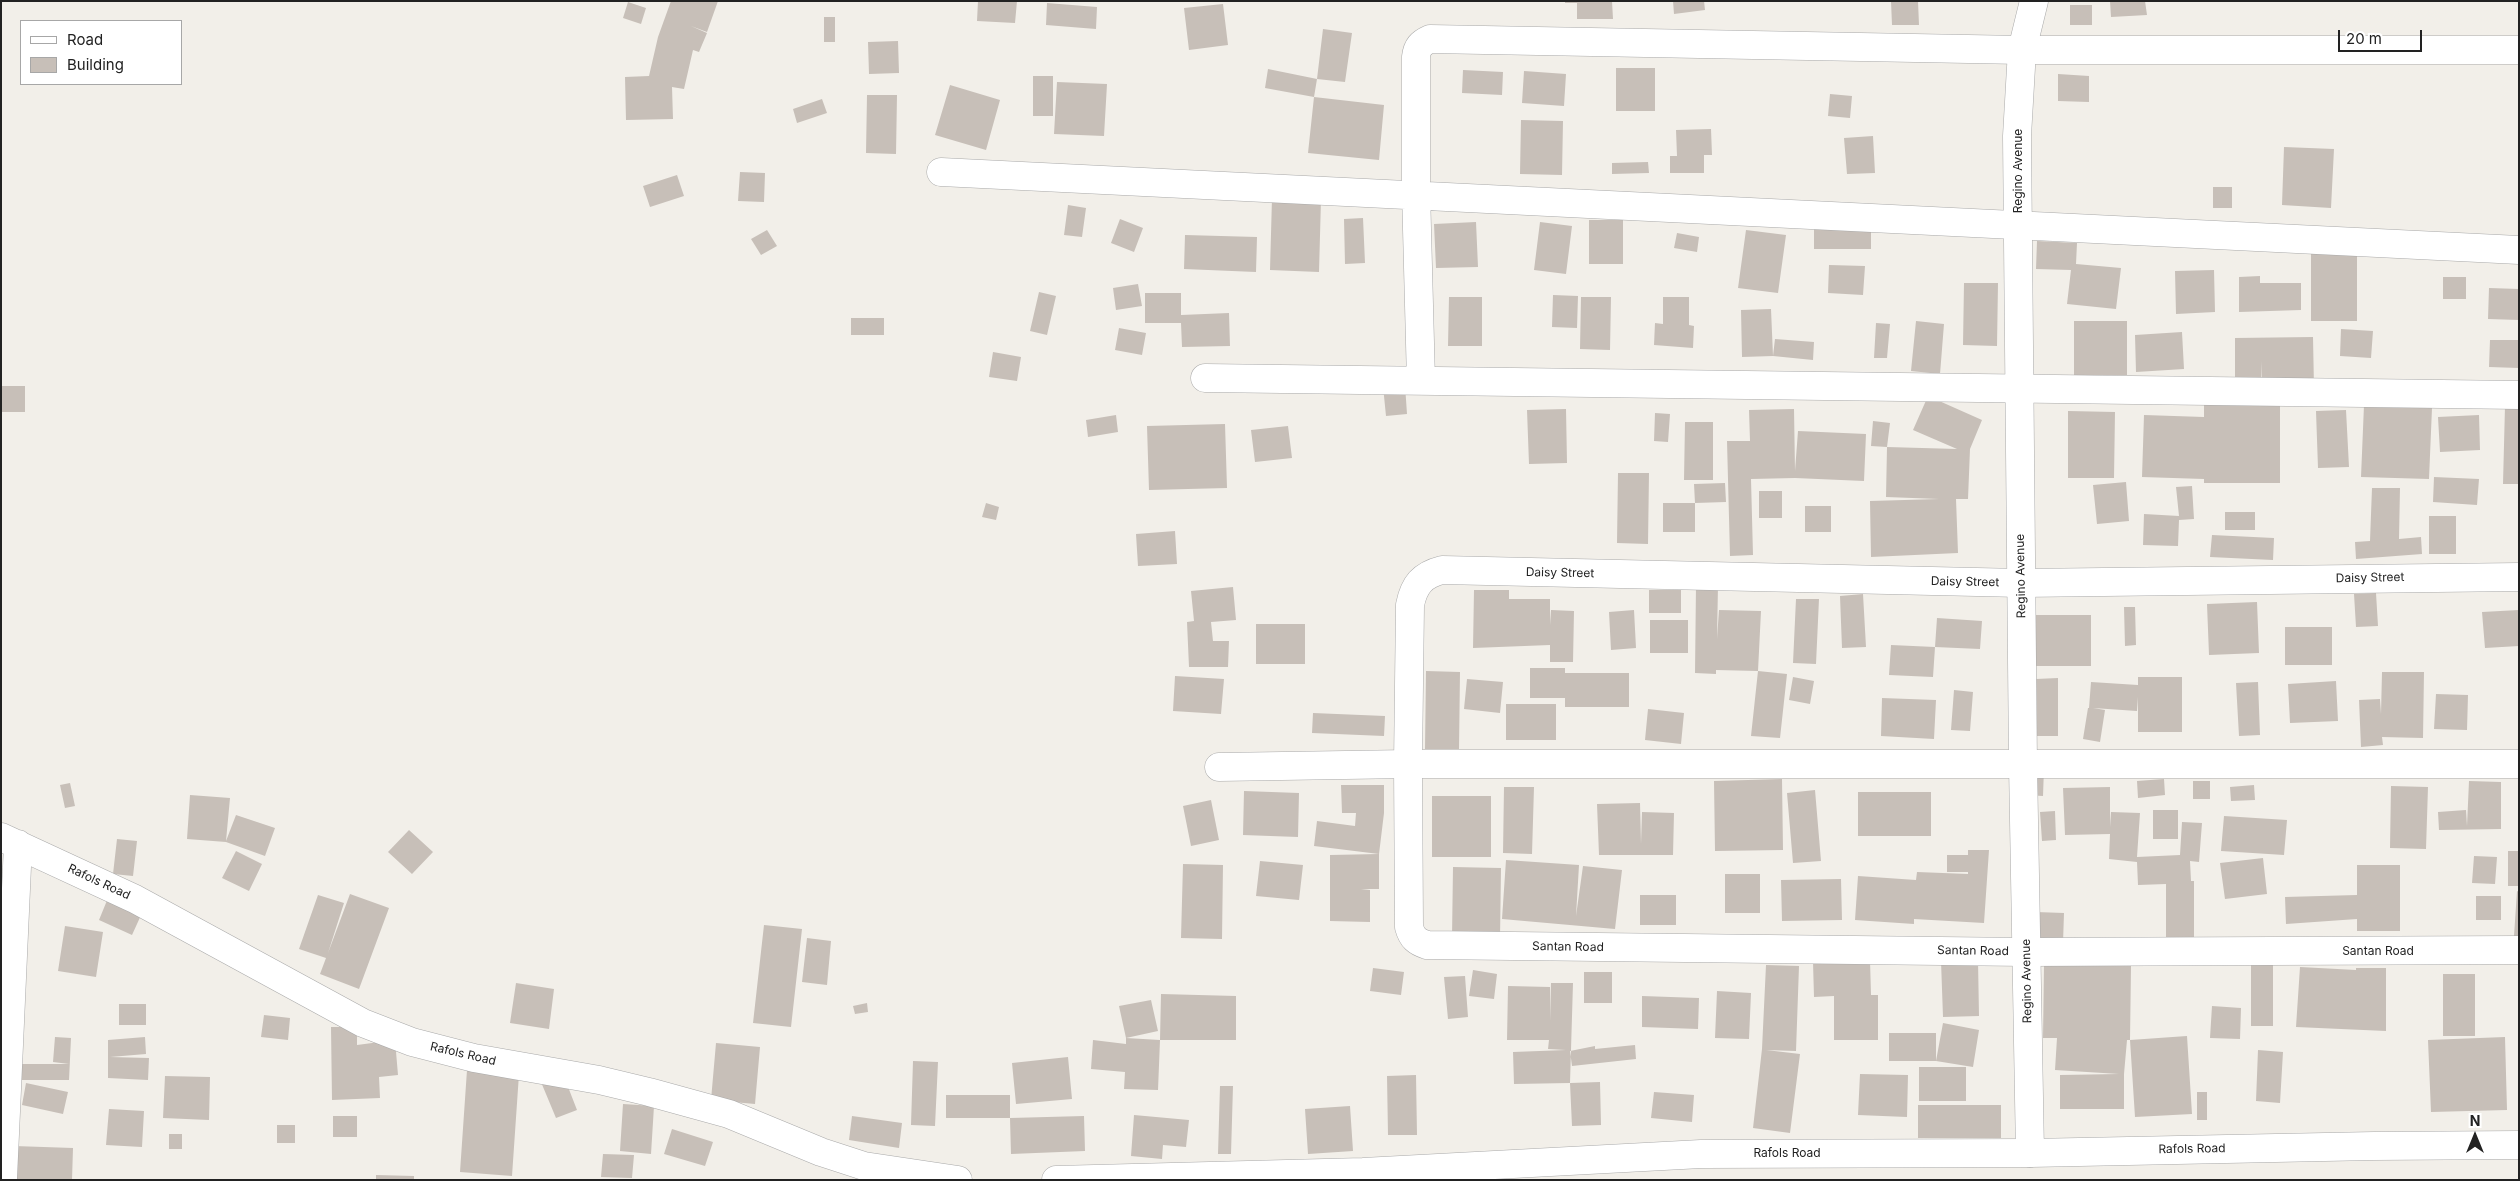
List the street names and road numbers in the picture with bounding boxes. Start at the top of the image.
street label: Regino Avenue [2011,129,2025,213]
street label: Regino Avenue [2013,534,2029,618]
street label: Daisy Street [1526,565,1594,581]
street label: Daisy Street [2336,570,2404,586]
street label: Daisy Street [1931,574,1999,590]
street label: Rafols Road [65,861,133,903]
street label: Santan Road [1532,939,1604,955]
street label: Regino Avenue [2019,939,2035,1023]
street label: Santan Road [1937,943,2009,959]
street label: Santan Road [2342,944,2414,958]
street label: Rafols Road [429,1039,497,1069]
street label: Rafols Road [2158,1141,2226,1157]
street label: Rafols Road [1753,1146,1821,1160]

